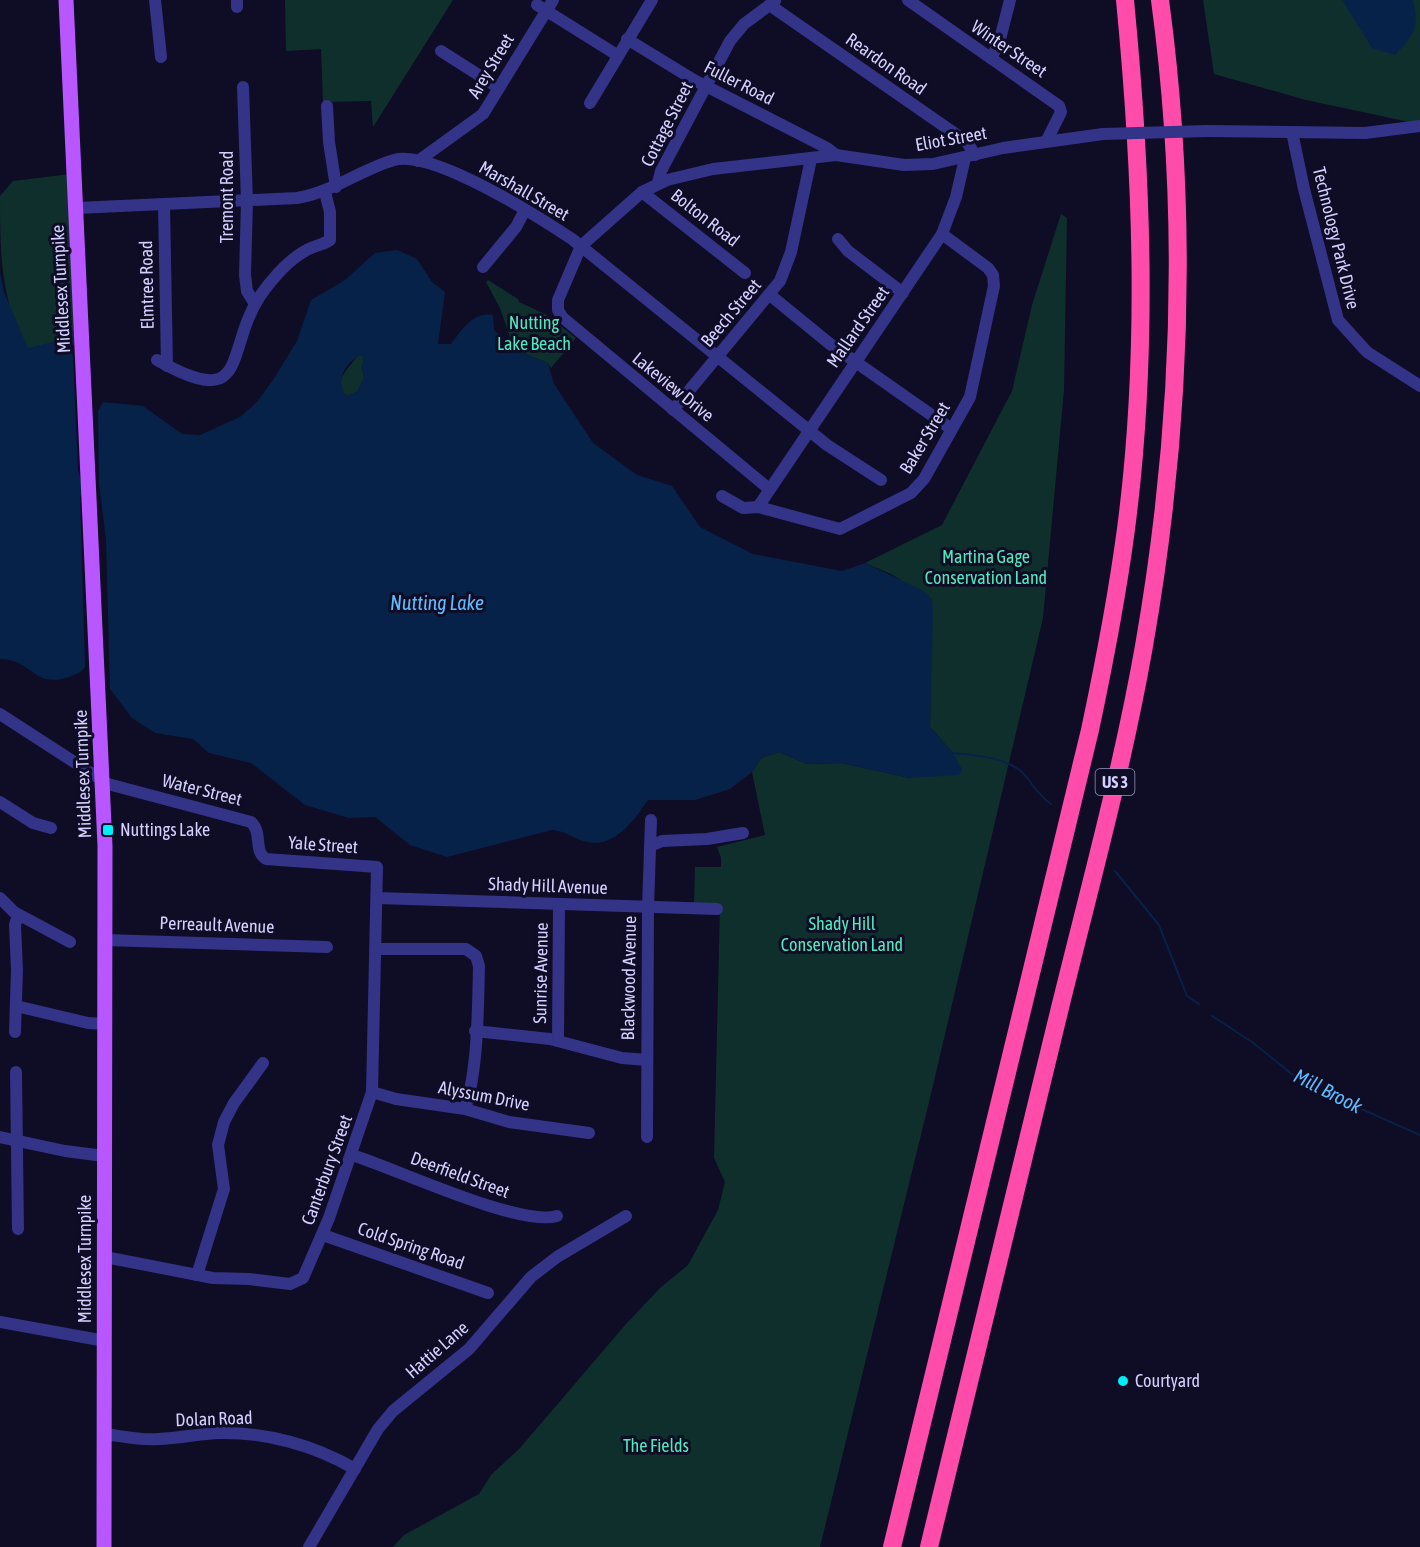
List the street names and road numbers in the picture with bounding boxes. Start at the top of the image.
street label: Winter Street [968,16,1051,81]
street label: Reardon Road [842,28,931,99]
street label: Arey Street [463,30,518,102]
street label: Fuller Road [701,56,778,109]
street label: Cottage Street [636,78,697,170]
street label: Eliot Street [914,122,988,155]
street label: Tremont Road [216,151,237,243]
street label: Marshall Street [475,156,573,225]
street label: Technology Park Drive [1309,165,1364,311]
street label: Bolton Road [667,184,744,251]
street label: Middlesex Turnpike [47,224,74,354]
street label: Elmtree Road [135,240,158,330]
street label: Beech Street [696,275,765,351]
street label: Mallard Street [822,282,893,371]
street label: Lakeview Drive [628,347,718,426]
street label: Baker Street [895,398,954,477]
street label: Middlesex Turnpike [70,710,95,838]
street label: Water Street [160,769,244,810]
road number: US 3 [1096,769,1134,795]
street label: Yale Street [287,832,359,857]
street label: Shady Hill Avenue [488,873,608,898]
street label: Perreault Avenue [159,912,275,937]
street label: Blackwood Avenue [617,916,640,1040]
street label: Sunrise Avenue [529,922,552,1024]
street label: Alyssum Drive [437,1076,532,1115]
street label: Canterbury Street [297,1112,356,1228]
street label: Deerfield Street [408,1147,513,1202]
street label: Middlesex Turnpike [74,1195,95,1323]
street label: Cold Spring Road [355,1218,467,1274]
street label: Hattie Lane [401,1317,472,1383]
street label: Dolan Road [175,1407,253,1430]

